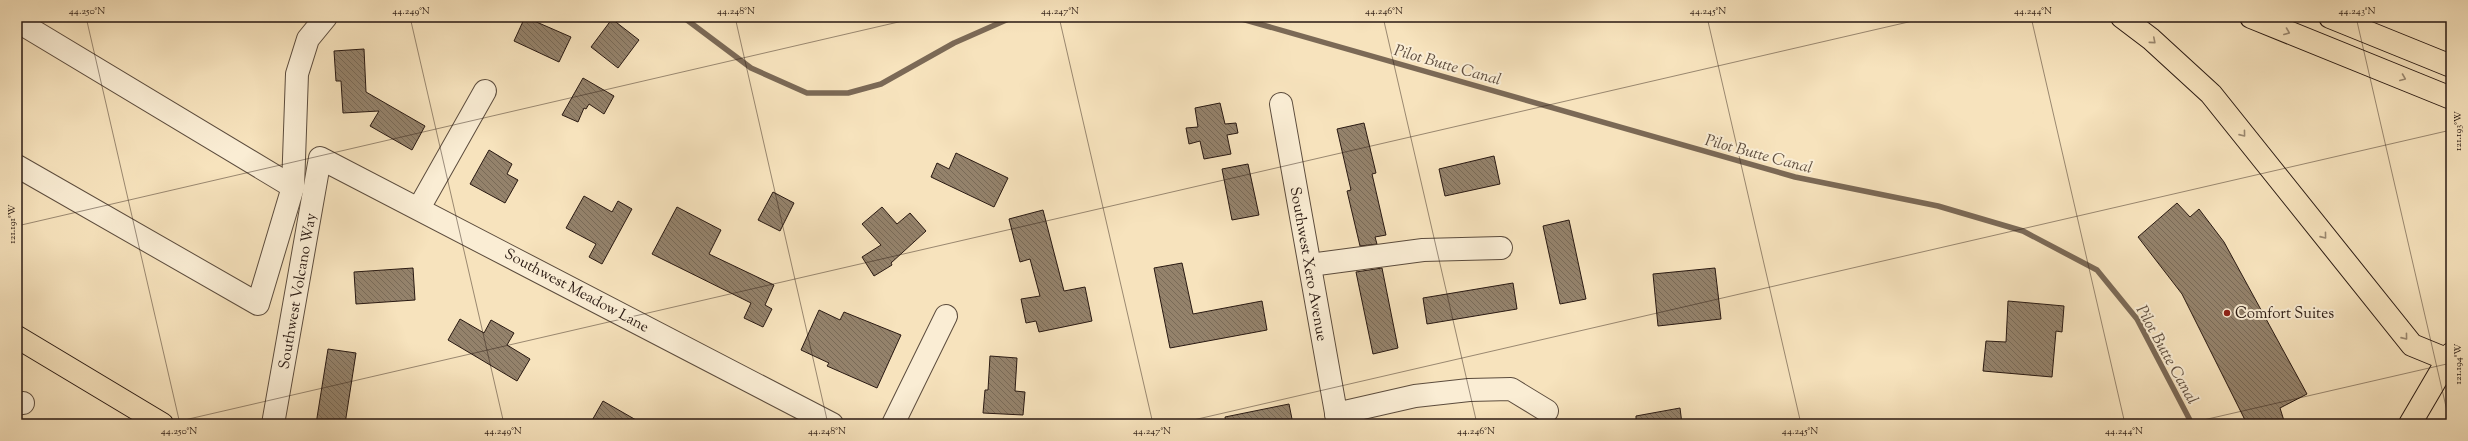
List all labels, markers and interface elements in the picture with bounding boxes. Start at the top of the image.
text: 44.250°N [69,4,105,19]
text: 44.249°N [392,4,430,19]
text: 44.248°N [717,4,755,19]
text: 44.247°N [1041,4,1079,19]
text: 44.246°N [1365,4,1403,19]
text: 44.245°N [1690,4,1726,19]
text: 44.244°N [2014,4,2052,19]
text: 44.243°N [2339,4,2375,19]
one-way arrow [2283,27,2290,35]
one-way arrow [2148,36,2156,43]
water label: Pilot Butte Canal [1391,40,1504,93]
one-way arrow [2399,74,2406,82]
text: 121.193°W [2451,111,2466,151]
water label: Pilot Butte Canal [1702,130,1815,181]
one-way arrow [2238,130,2245,137]
street label: Southwest Xero Avenue [1284,185,1331,343]
text: 121.191°W [5,204,20,244]
street label: Southwest Volcano Way [274,211,323,371]
one-way arrow [2320,231,2327,238]
street label: Southwest Meadow Lane [500,244,652,338]
water label: Pilot Butte Canal [2129,301,2203,409]
place label: Comfort Suites [2235,304,2334,325]
marker: Comfort Suites [2222,308,2232,318]
one-way arrow [2401,333,2408,340]
text: 121.194°W [2451,344,2466,384]
text: 44.250°N [161,424,197,439]
text: 44.249°N [484,424,522,439]
text: 44.248°N [808,424,846,439]
text: 44.247°N [1133,424,1171,439]
text: 44.246°N [1457,424,1495,439]
text: 44.245°N [1782,424,1818,439]
text: 44.244°N [2105,424,2143,439]

